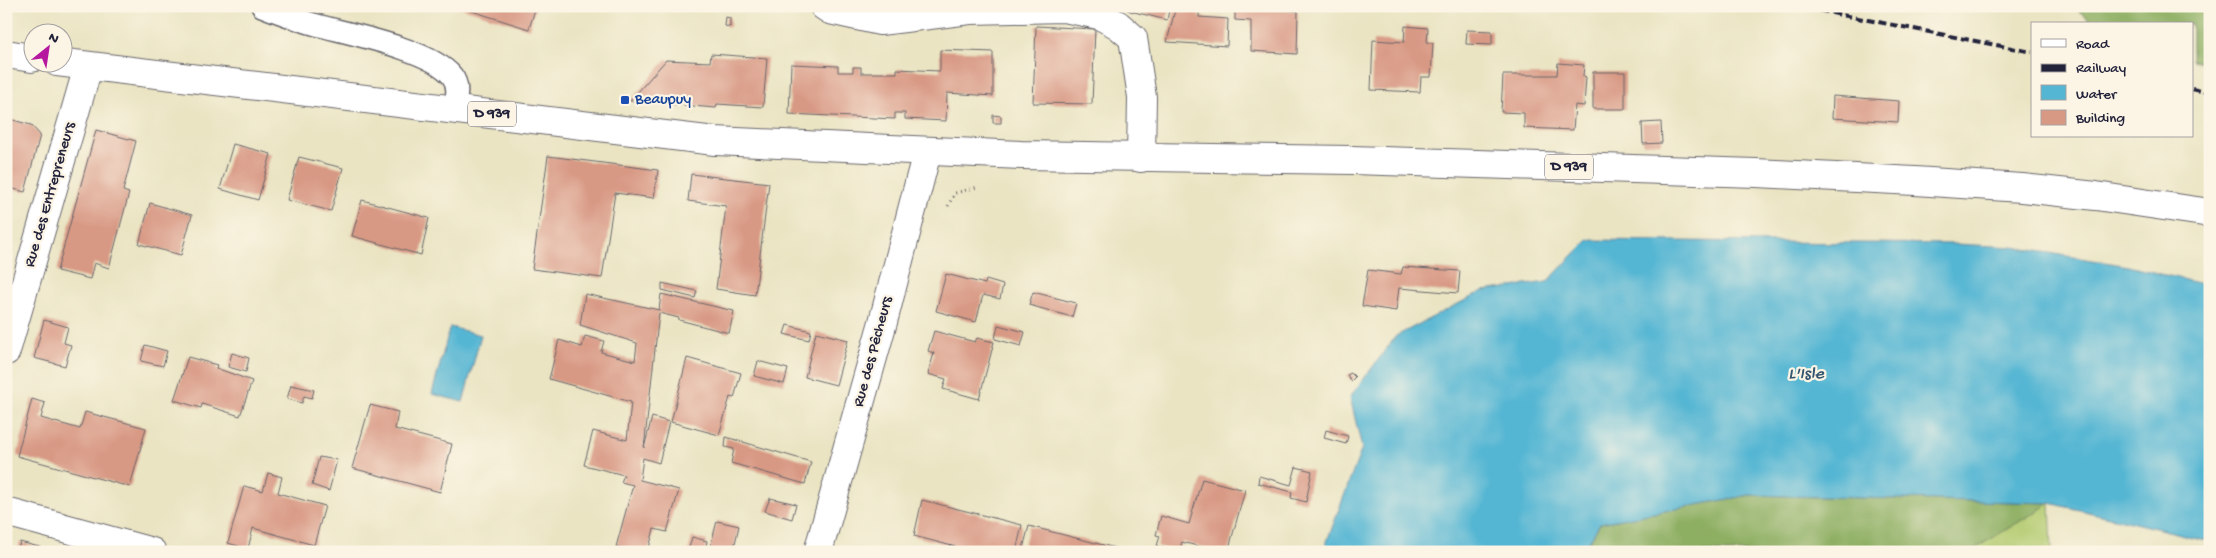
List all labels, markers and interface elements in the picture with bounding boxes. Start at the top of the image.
north arrow [22,22,72,72]
legend [2031,22,2194,138]
text: N [45,29,61,49]
text: Road [2076,36,2110,54]
text: Railway [2076,60,2127,78]
text: Water [2076,86,2118,104]
place label: Beaupuy [634,91,691,110]
marker: Beaupuy [619,94,631,106]
road number: D 939 [468,102,516,126]
text: Building [2075,110,2125,128]
street label: Rue des Entrepreneurs [21,119,81,270]
road number: D 939 [1545,154,1593,180]
street label: Rue des Pêcheurs [850,294,898,409]
water label: L'Isle [1788,364,1824,385]

